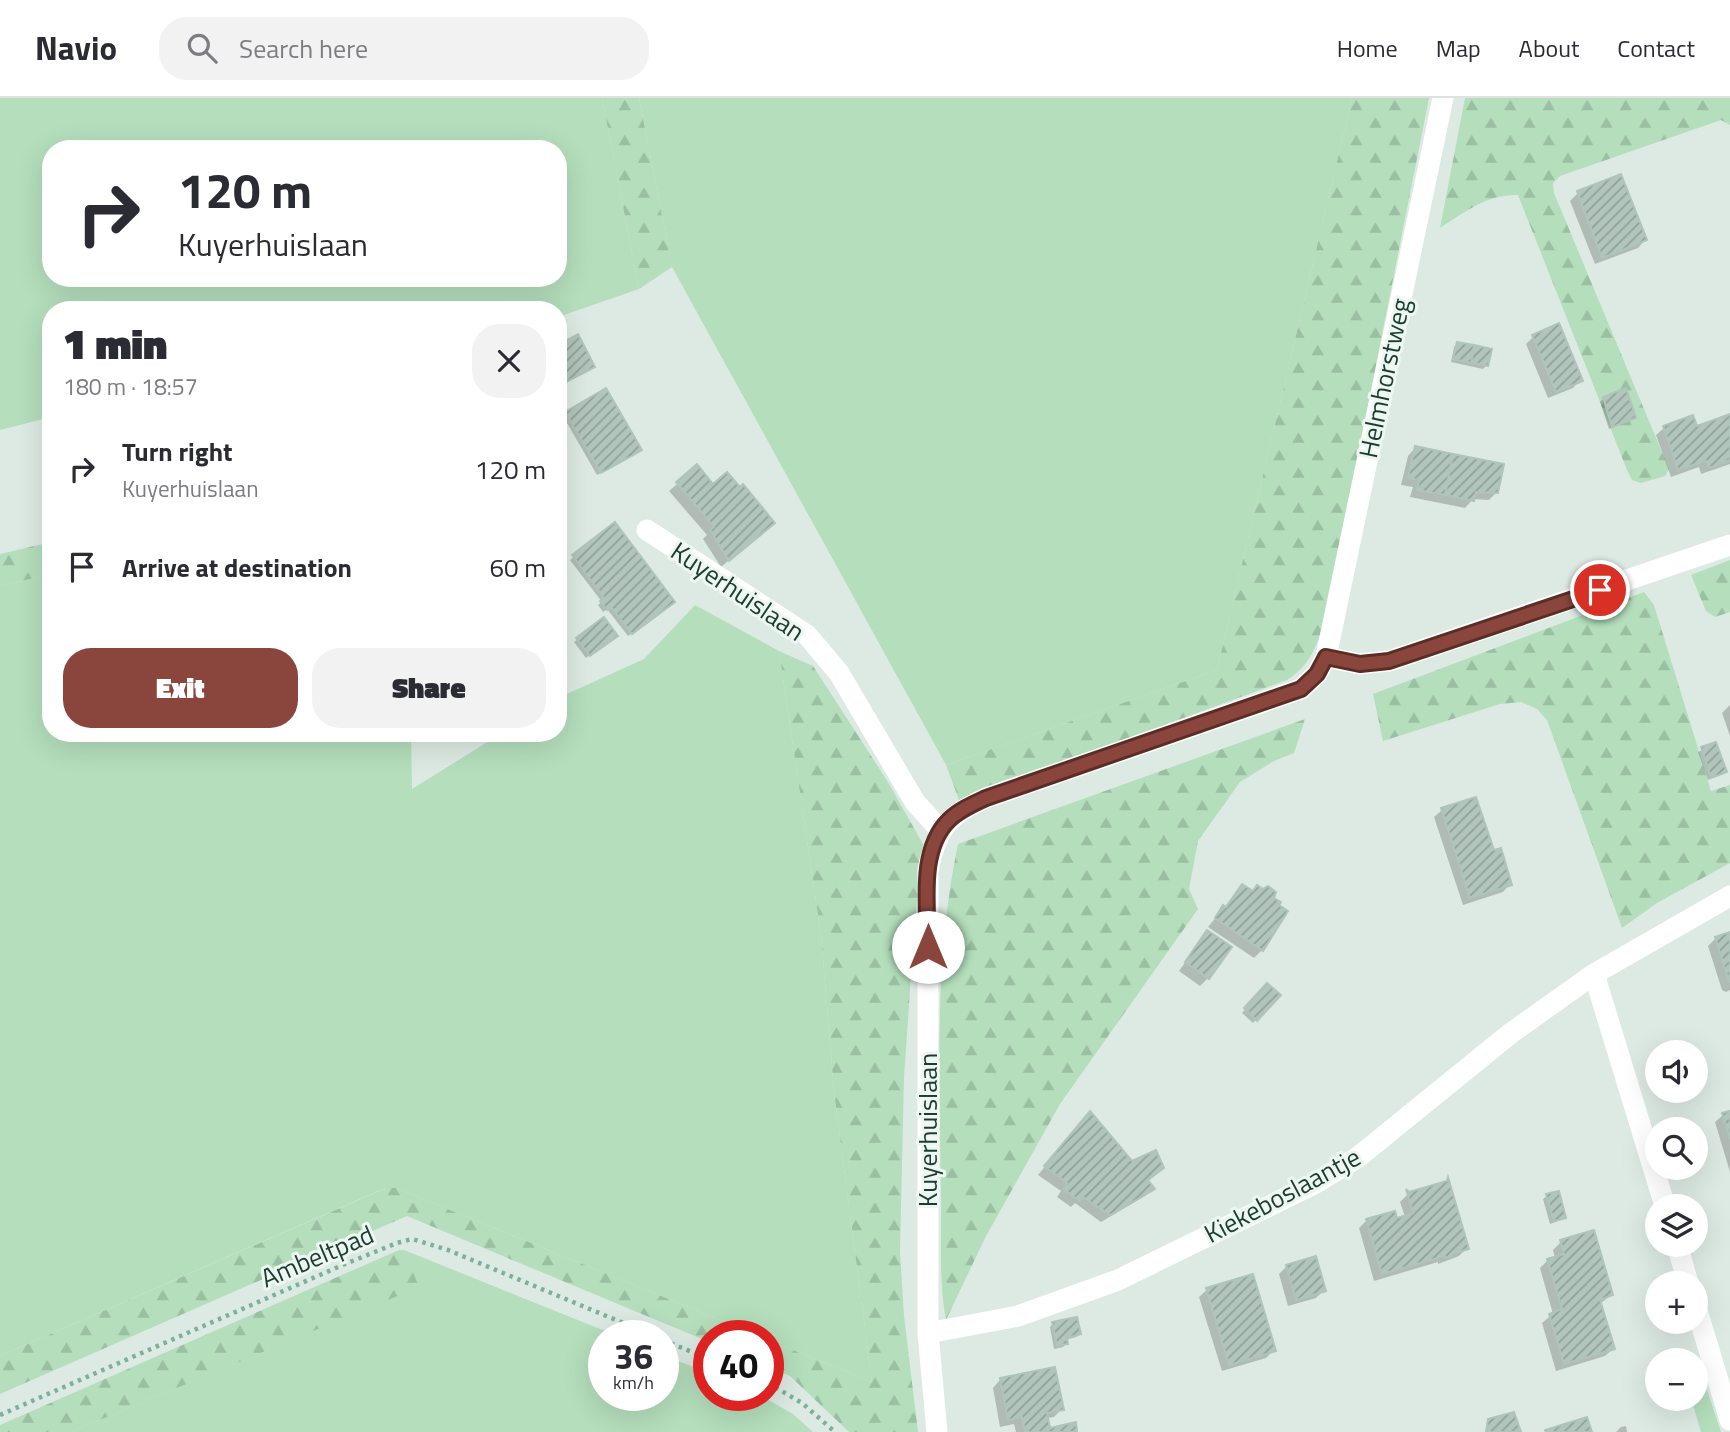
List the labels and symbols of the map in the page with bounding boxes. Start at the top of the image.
street label: Helmhorstweg [1348,295,1420,461]
street label: Kuyerhuislaan [663,532,813,650]
pin [1570,560,1630,620]
position arrow [891,910,965,984]
street label: Kuyerhuislaan [908,1053,947,1207]
street label: Kiekeboslaantje [1197,1137,1367,1253]
street label: Ambeltpad [254,1215,380,1297]
speed limit sign: 40 [693,1320,784,1411]

